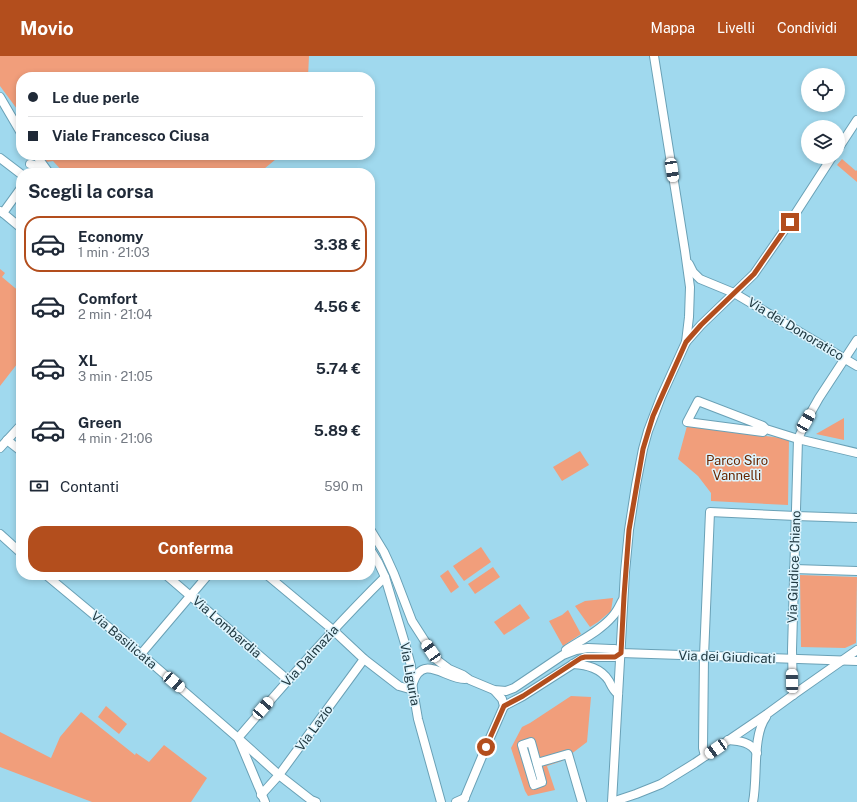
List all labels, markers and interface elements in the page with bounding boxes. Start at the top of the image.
text: Movio [20,17,74,39]
text: Mappa [651,20,695,36]
text: Livelli [717,20,755,36]
text: Condividi [777,20,837,36]
map controls [801,68,845,164]
button: locate [801,68,845,112]
text: Le due perle [52,89,140,106]
button: layers [801,120,845,164]
text: Viale Francesco Ciusa [52,127,209,144]
car [664,157,680,183]
text: Scegli la corsa [28,181,154,202]
route end [781,213,799,231]
icon: car [30,226,66,262]
text: Economy [78,228,143,245]
text: 3.38 € [314,236,361,253]
text: 1 min · 21:03 [78,245,150,260]
icon: car [30,288,66,324]
text: Comfort [78,290,138,307]
street label: Via dei Donoratico [745,294,847,364]
text: 4.56 € [314,298,361,315]
text: 2 min · 21:04 [78,307,152,322]
icon: car [30,350,66,386]
text: XL [78,352,97,369]
text: 5.74 € [316,360,361,377]
text: 3 min · 21:05 [78,369,153,384]
car [795,408,817,434]
icon: car [30,412,66,448]
text: Green [78,414,122,431]
text: 5.89 € [314,422,361,439]
text: 4 min · 21:06 [78,431,153,446]
park label: Parco Siro Vannelli [706,453,768,483]
icon: cash [28,475,50,497]
text: Contanti [60,478,119,495]
text: 590 m [324,479,363,494]
street label: Via Giudice Chiano [785,510,803,624]
button: Conferma [28,526,363,572]
street label: Via Lombardia [190,593,264,661]
street label: Via Basilicata [88,608,160,672]
street label: Via Dalmazia [279,622,341,690]
car [419,638,443,664]
street label: Via Liguria [397,641,423,707]
street label: Via dei Giudicati [678,648,776,666]
car [786,669,798,693]
car [161,670,187,694]
car [251,695,275,721]
street label: Via Lazio [292,702,336,754]
car [703,737,729,761]
route start [477,738,495,756]

